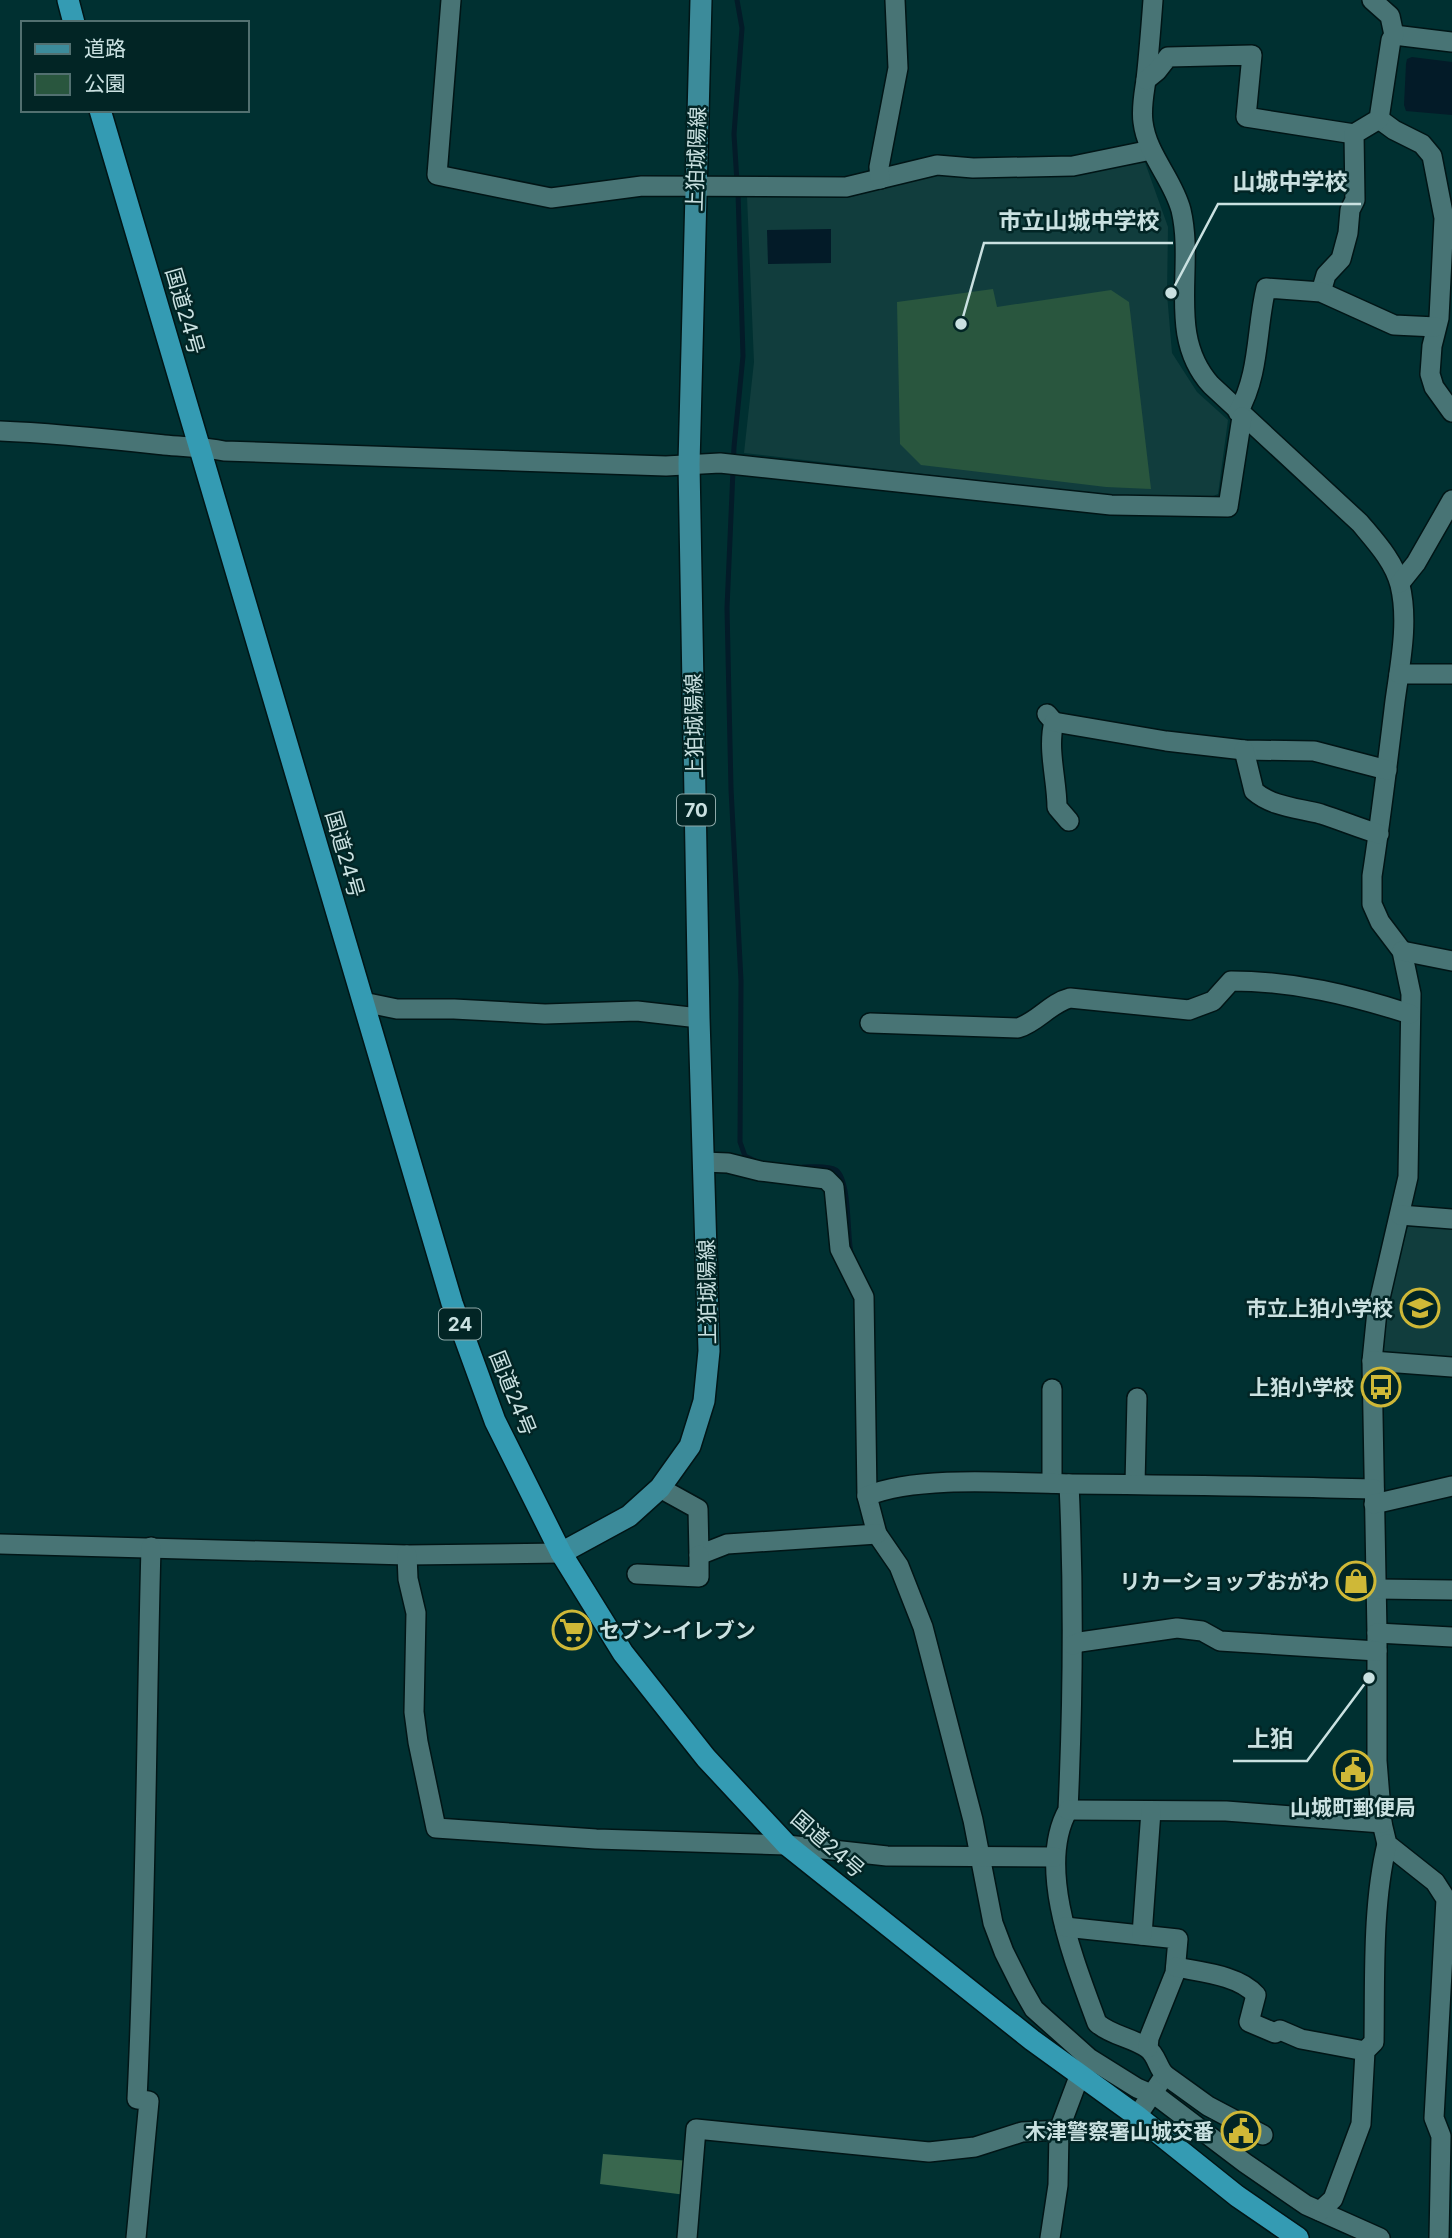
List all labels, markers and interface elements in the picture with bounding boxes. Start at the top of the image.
legend [21,21,248,112]
text: 道路 [84,36,126,61]
text: 公園 [84,71,126,96]
street label: 上狛城陽線 [682,106,710,212]
callout: 山城中学校 [1218,160,1361,204]
text: 山城中学校 [1233,168,1348,196]
callout: 市立山城中学校 [984,199,1173,243]
text: 市立山城中学校 [999,207,1160,235]
street label: 国道24号 [161,265,209,357]
street label: 上狛城陽線 [681,673,707,779]
road number: 70 [677,794,715,825]
street label: 国道24号 [321,808,369,900]
street label: 上狛城陽線 [694,1239,720,1345]
school or university icon: 市立上狛小学校 [1399,1287,1441,1329]
place label: 市立上狛小学校 [1246,1296,1393,1321]
road number: 24 [439,1308,481,1340]
street label: 国道24号 [485,1347,541,1439]
bus stop icon: 上狛小学校 [1360,1366,1402,1408]
place label: 上狛小学校 [1249,1375,1354,1400]
shop icon: リカーショップおがわ [1335,1560,1377,1602]
place label: リカーショップおがわ [1119,1569,1329,1594]
supermarket icon: セブン-イレブン [551,1609,593,1651]
place label: セブン-イレブン [599,1618,756,1643]
callout: 上狛 [1233,1717,1307,1761]
text: 上狛 [1247,1725,1293,1753]
public building icon: 山城町郵便局 [1332,1749,1374,1791]
place label: 山城町郵便局 [1290,1795,1416,1820]
street label: 国道24号 [786,1805,870,1883]
public building icon: 木津警察署山城交番 [1220,2110,1262,2152]
place label: 木津警察署山城交番 [1025,2119,1214,2144]

